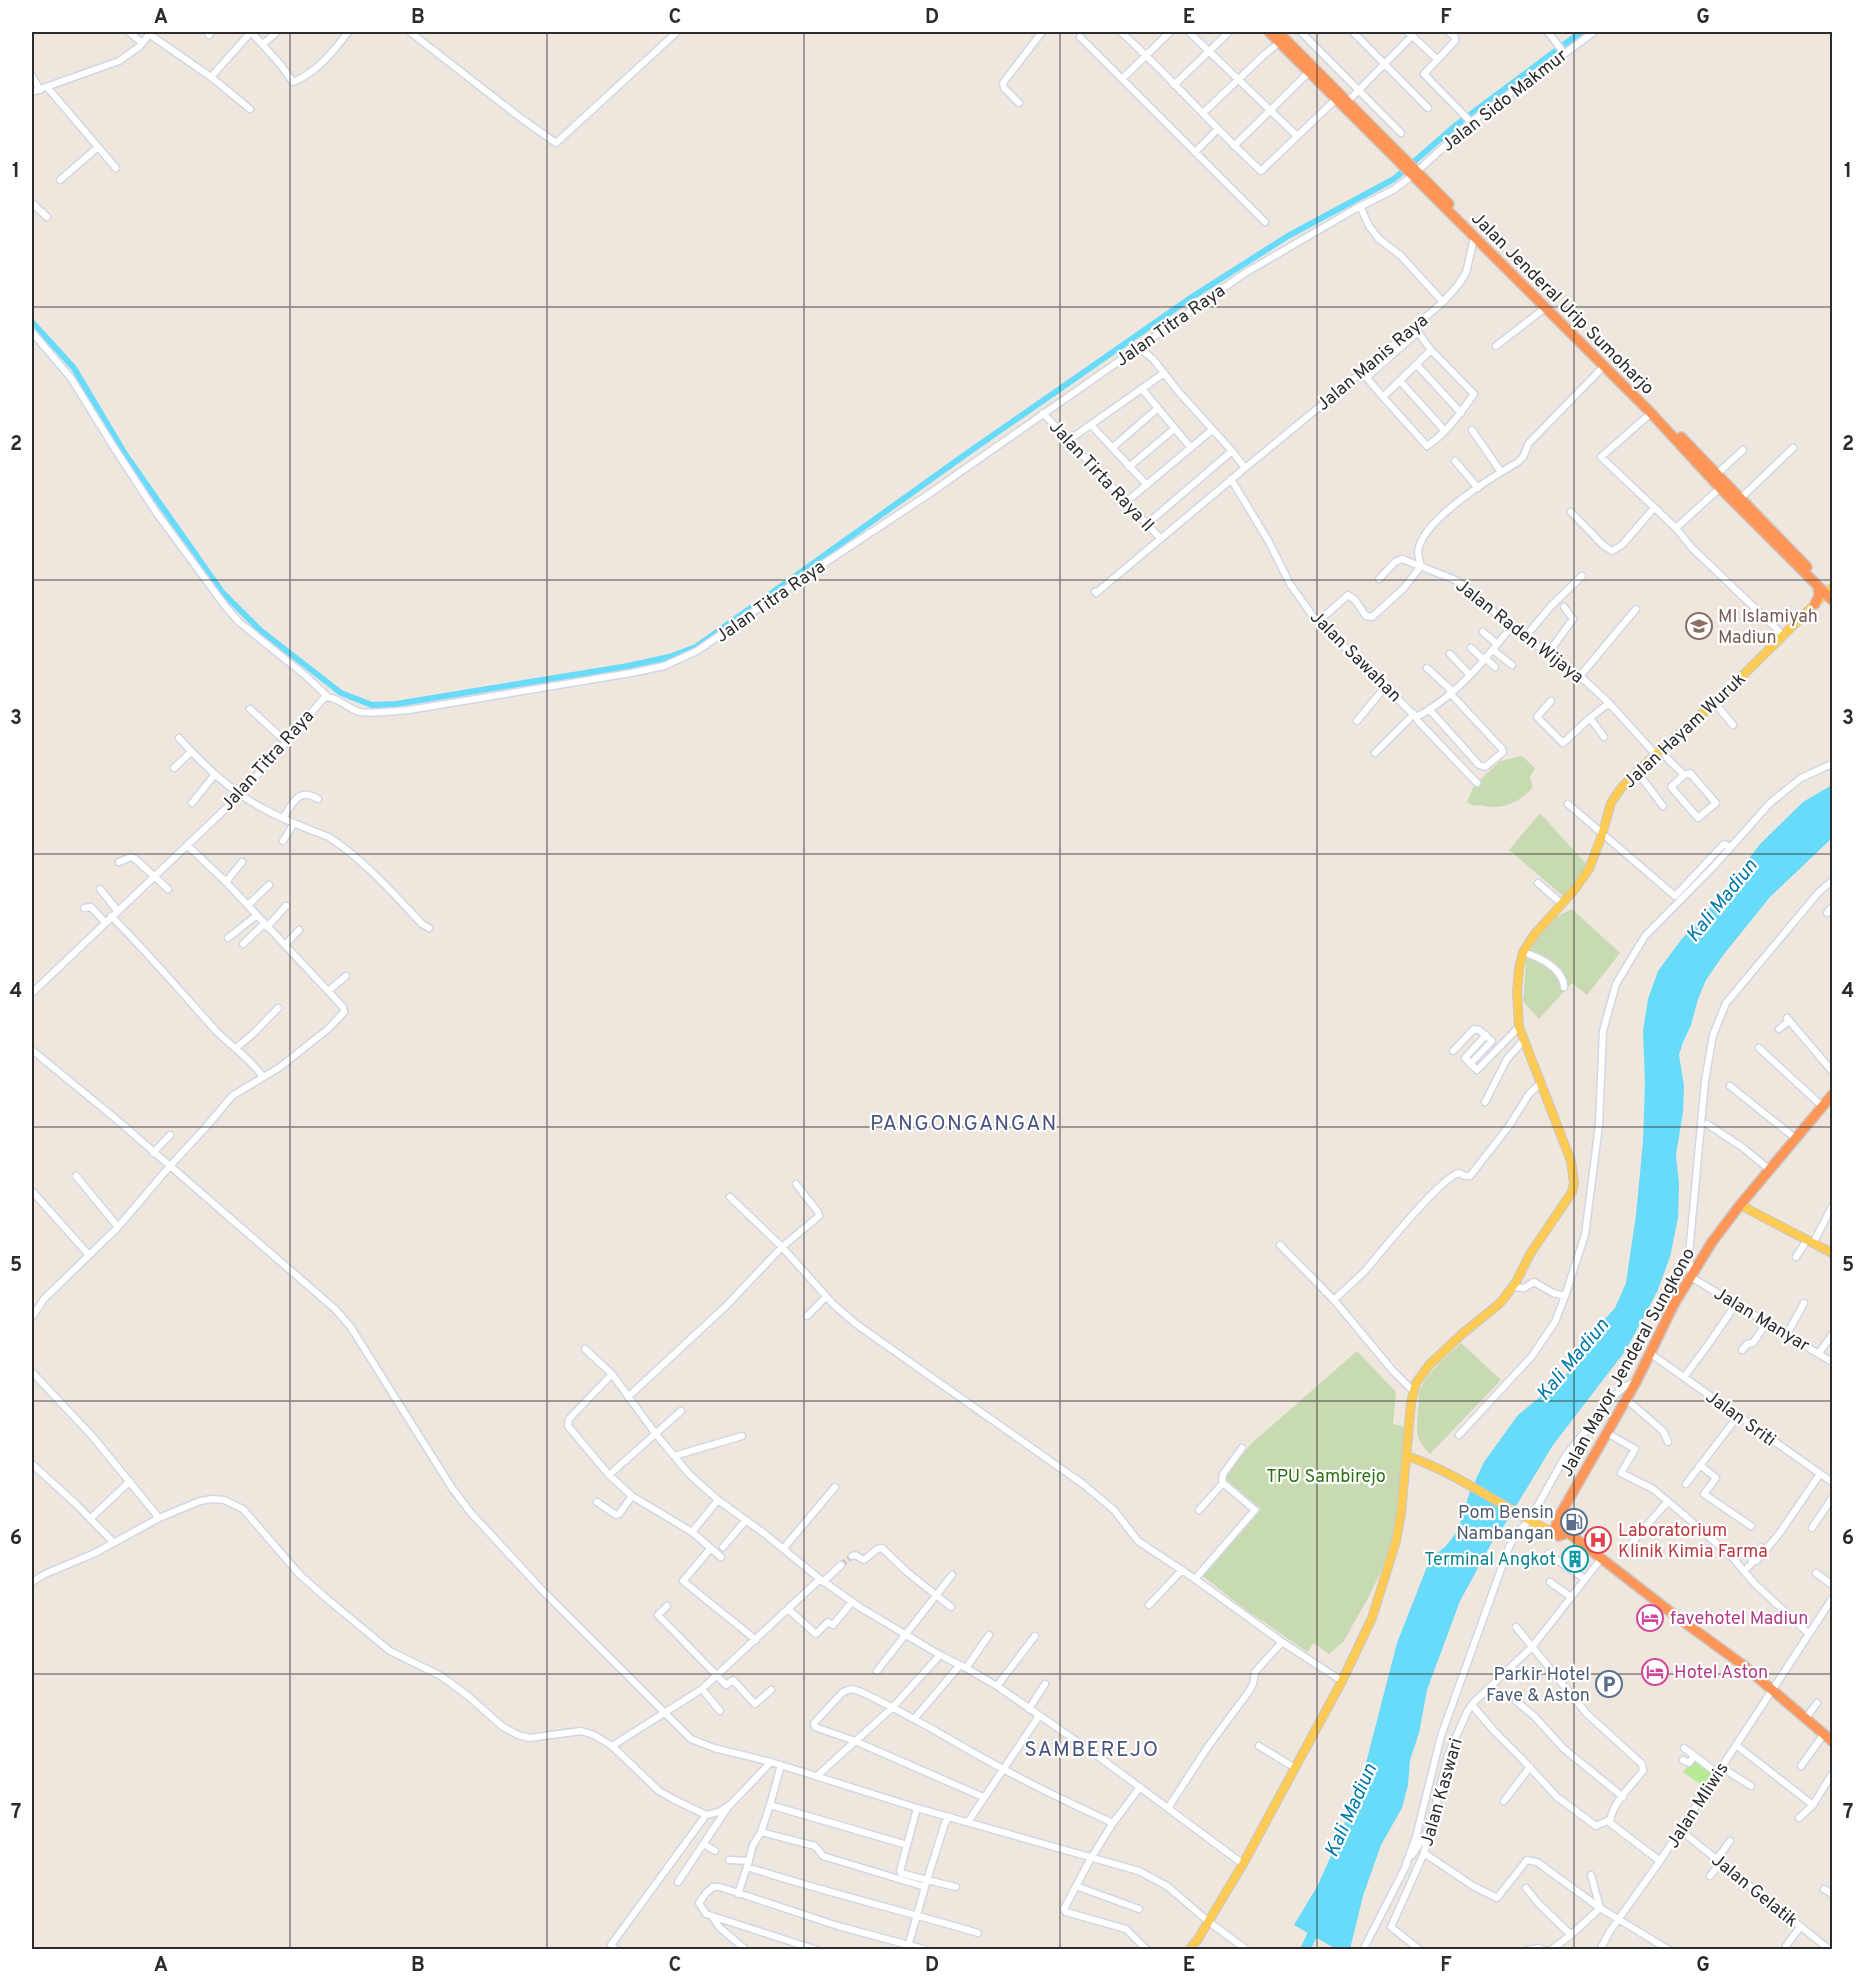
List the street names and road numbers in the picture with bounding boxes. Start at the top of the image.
street label: Jalan Sido Makmur [1437,45,1572,157]
street label: Jalan Jenderal Urip Sumoharjo [1466,208,1658,400]
street label: Jalan Titra Raya [1112,280,1230,373]
street label: Jalan Manis Raya [1312,310,1434,417]
street label: Jalan Tirta Raya II [1043,416,1158,538]
street label: Jalan Titra Raya [712,556,830,649]
street label: Jalan Raden Wijaya [1450,575,1588,689]
street label: Jalan Sawahan [1304,606,1406,708]
street label: Jalan Hayam Wuruk [1619,668,1751,794]
street label: Jalan Titra Raya [217,705,320,817]
street label: Jalan Mayor Jenderal Sungkono [1556,1244,1701,1481]
street label: Jalan Manyar [1709,1283,1813,1358]
street label: Jalan Sriti [1700,1386,1780,1452]
street label: Jalan Kaswari [1416,1736,1469,1849]
street label: Jalan Mliwis [1662,1759,1735,1853]
street label: Jalan Gelatik [1706,1849,1802,1933]

